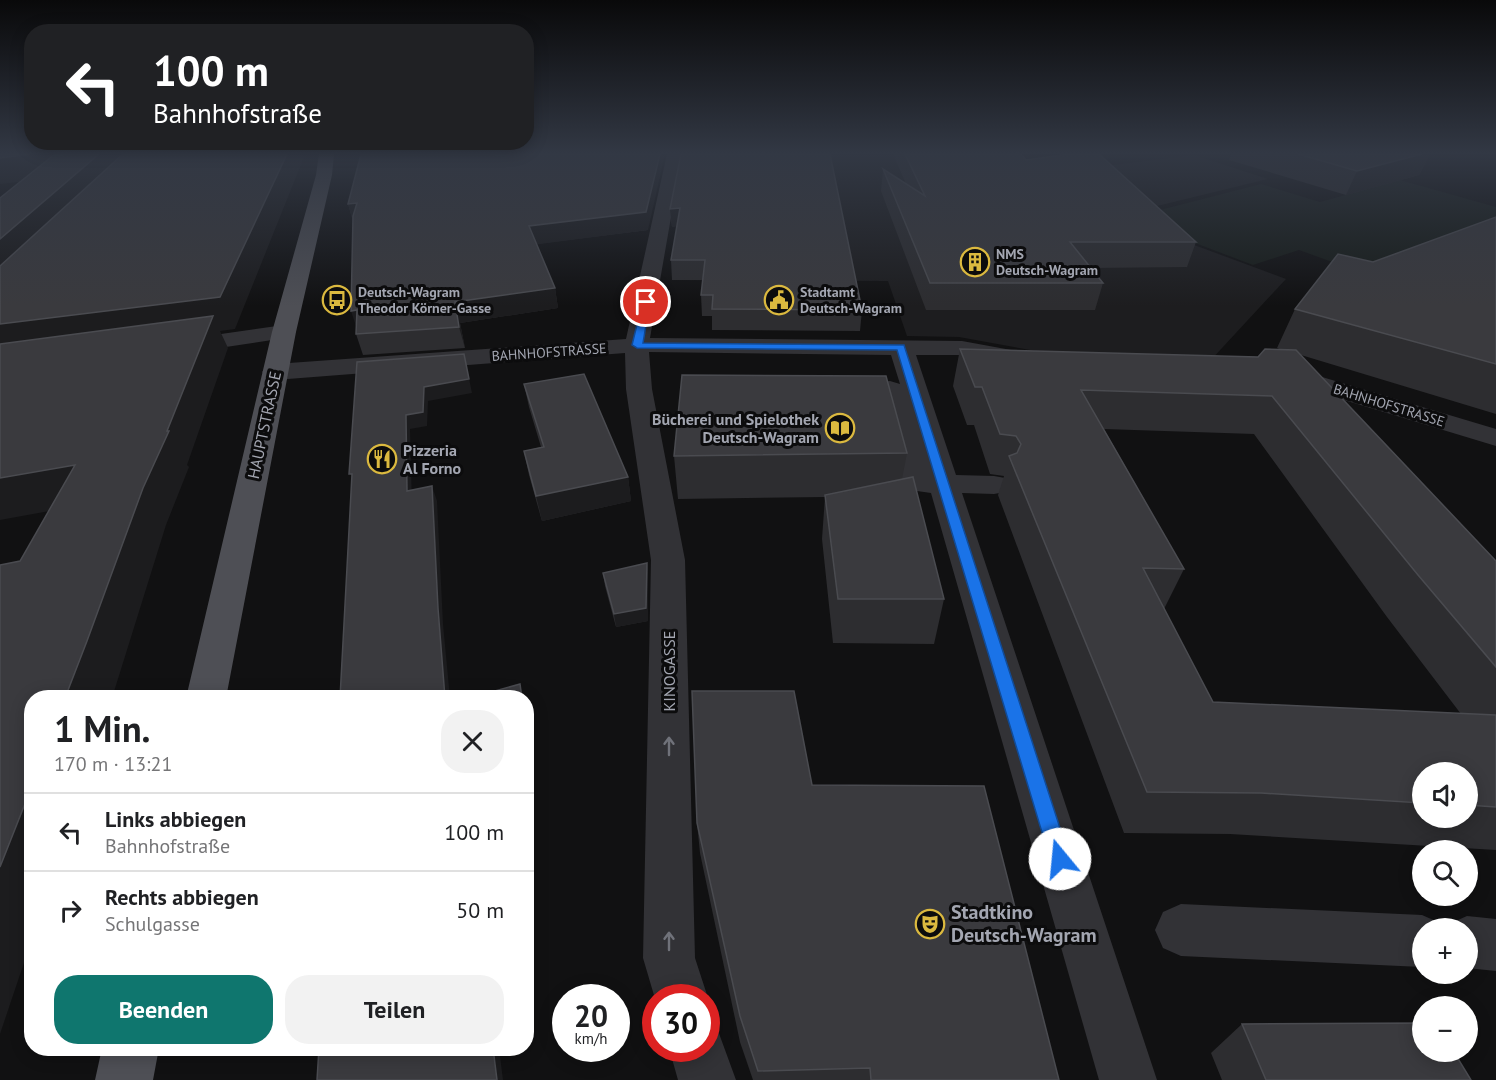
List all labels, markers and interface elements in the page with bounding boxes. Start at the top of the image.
text: 100 m [153,43,269,98]
icon: left [54,48,132,126]
text: Bahnhofstraße [153,96,322,130]
place label: NMS Deutsch-Wagram [996,245,1098,279]
building icon: NMS Deutsch-Wagram [959,246,991,278]
pin [620,276,671,327]
place label: Deutsch-Wagram Theodor Körner-Gasse [358,283,491,317]
place label: Stadtamt Deutsch-Wagram [800,283,902,317]
bus stop icon: Deutsch-Wagram Theodor Körner-Gasse [321,284,353,316]
public building icon: Stadtamt Deutsch-Wagram [763,284,795,316]
icon: arrive [629,285,662,318]
street label: BAHNHOFSTRASSE [491,339,607,365]
street label: HAUPTSTRASSE [243,369,285,481]
street label: BAHNHOFSTRASSE [1331,380,1447,430]
place label: Bücherei und Spielothek Deutsch-Wagram [652,409,819,447]
library icon: Bücherei und Spielothek Deutsch-Wagram [824,412,856,444]
place label: Pizzeria Al Forno [403,440,461,478]
restaurant icon: Pizzeria Al Forno [366,443,398,475]
street label: KINOGASSE [659,631,679,711]
text: 1 Min. [54,705,150,752]
button: close [441,710,504,773]
one-way arrow [663,736,675,756]
text: 170 m · 13:21 [54,751,172,777]
map controls [1412,762,1478,1062]
button: sound [1412,762,1478,828]
text: Links abbiegen [105,805,246,833]
icon: left [54,816,87,849]
text: 100 m [444,818,504,846]
position arrow [1028,827,1092,891]
text: Bahnhofstraße [105,833,230,859]
button: search [1412,840,1478,906]
text: Rechts abbiegen [105,883,259,911]
icon: right [54,894,87,927]
text: 50 m [456,896,504,924]
place label: Stadtkino Deutsch-Wagram [951,899,1097,948]
theatre icon: Stadtkino Deutsch-Wagram [914,908,946,940]
text: Schulgasse [105,911,200,937]
button: + [1412,918,1478,984]
one-way arrow [663,931,675,951]
button: Beenden [54,975,273,1044]
button: Teilen [285,975,504,1044]
speed limit sign: 30 [642,984,720,1062]
text: 20 [574,996,608,1035]
button: − [1412,996,1478,1062]
text: km/h [575,1029,607,1048]

